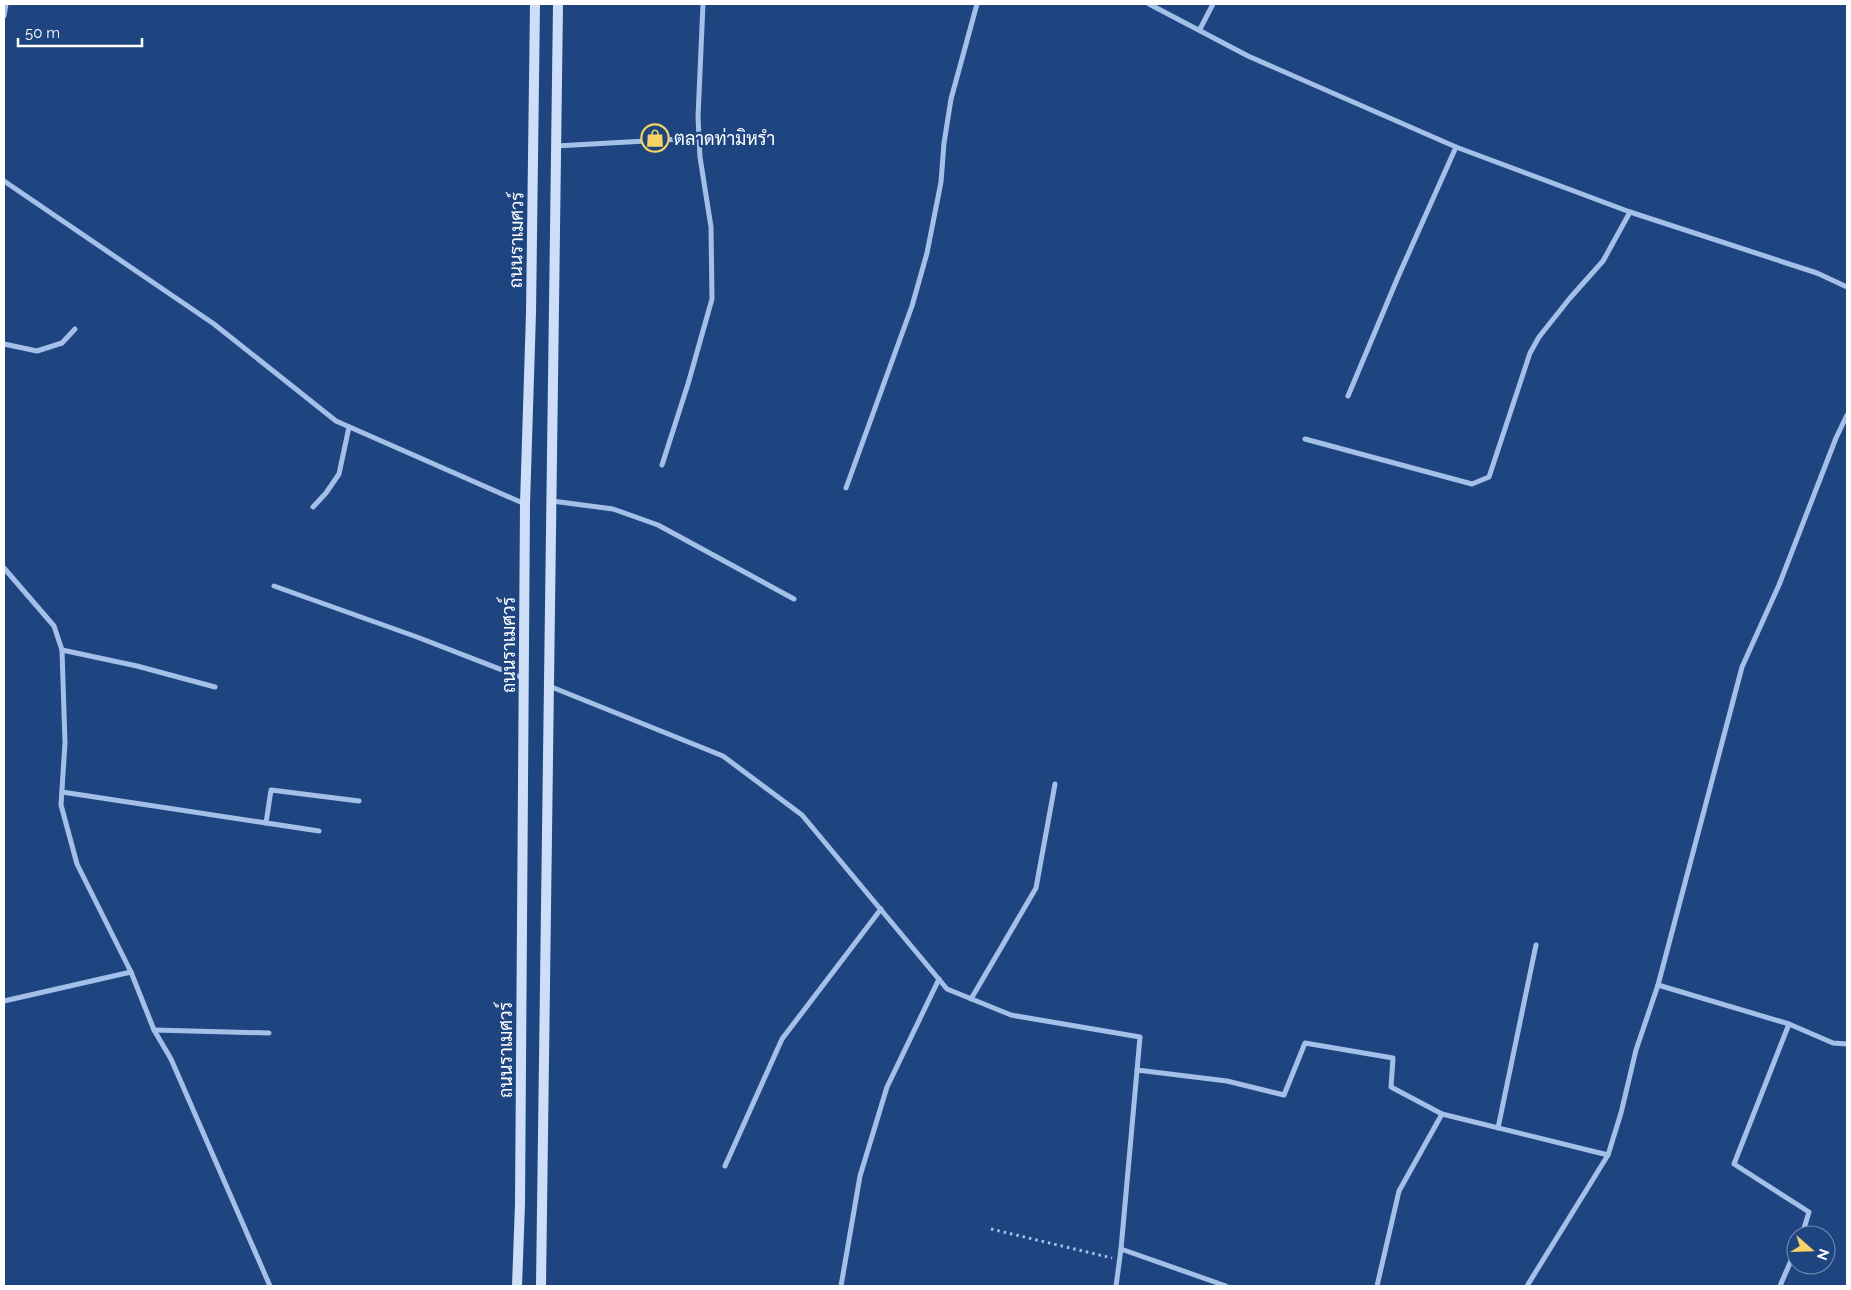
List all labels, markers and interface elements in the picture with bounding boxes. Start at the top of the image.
scale bar [18,15,141,47]
text: 50 m [25,24,60,42]
shop icon: ตลาดท่ามิหรำ [640,123,670,153]
place label: ตลาดท่ามิหรำ [674,127,775,149]
street label: ถนนราเมศวร์ [503,191,527,288]
street label: ถนนราเมศวร์ [496,597,519,693]
street label: ถนนราเมศวร์ [493,1002,516,1098]
north arrow [1786,1225,1836,1275]
text: N [1814,1247,1833,1262]

